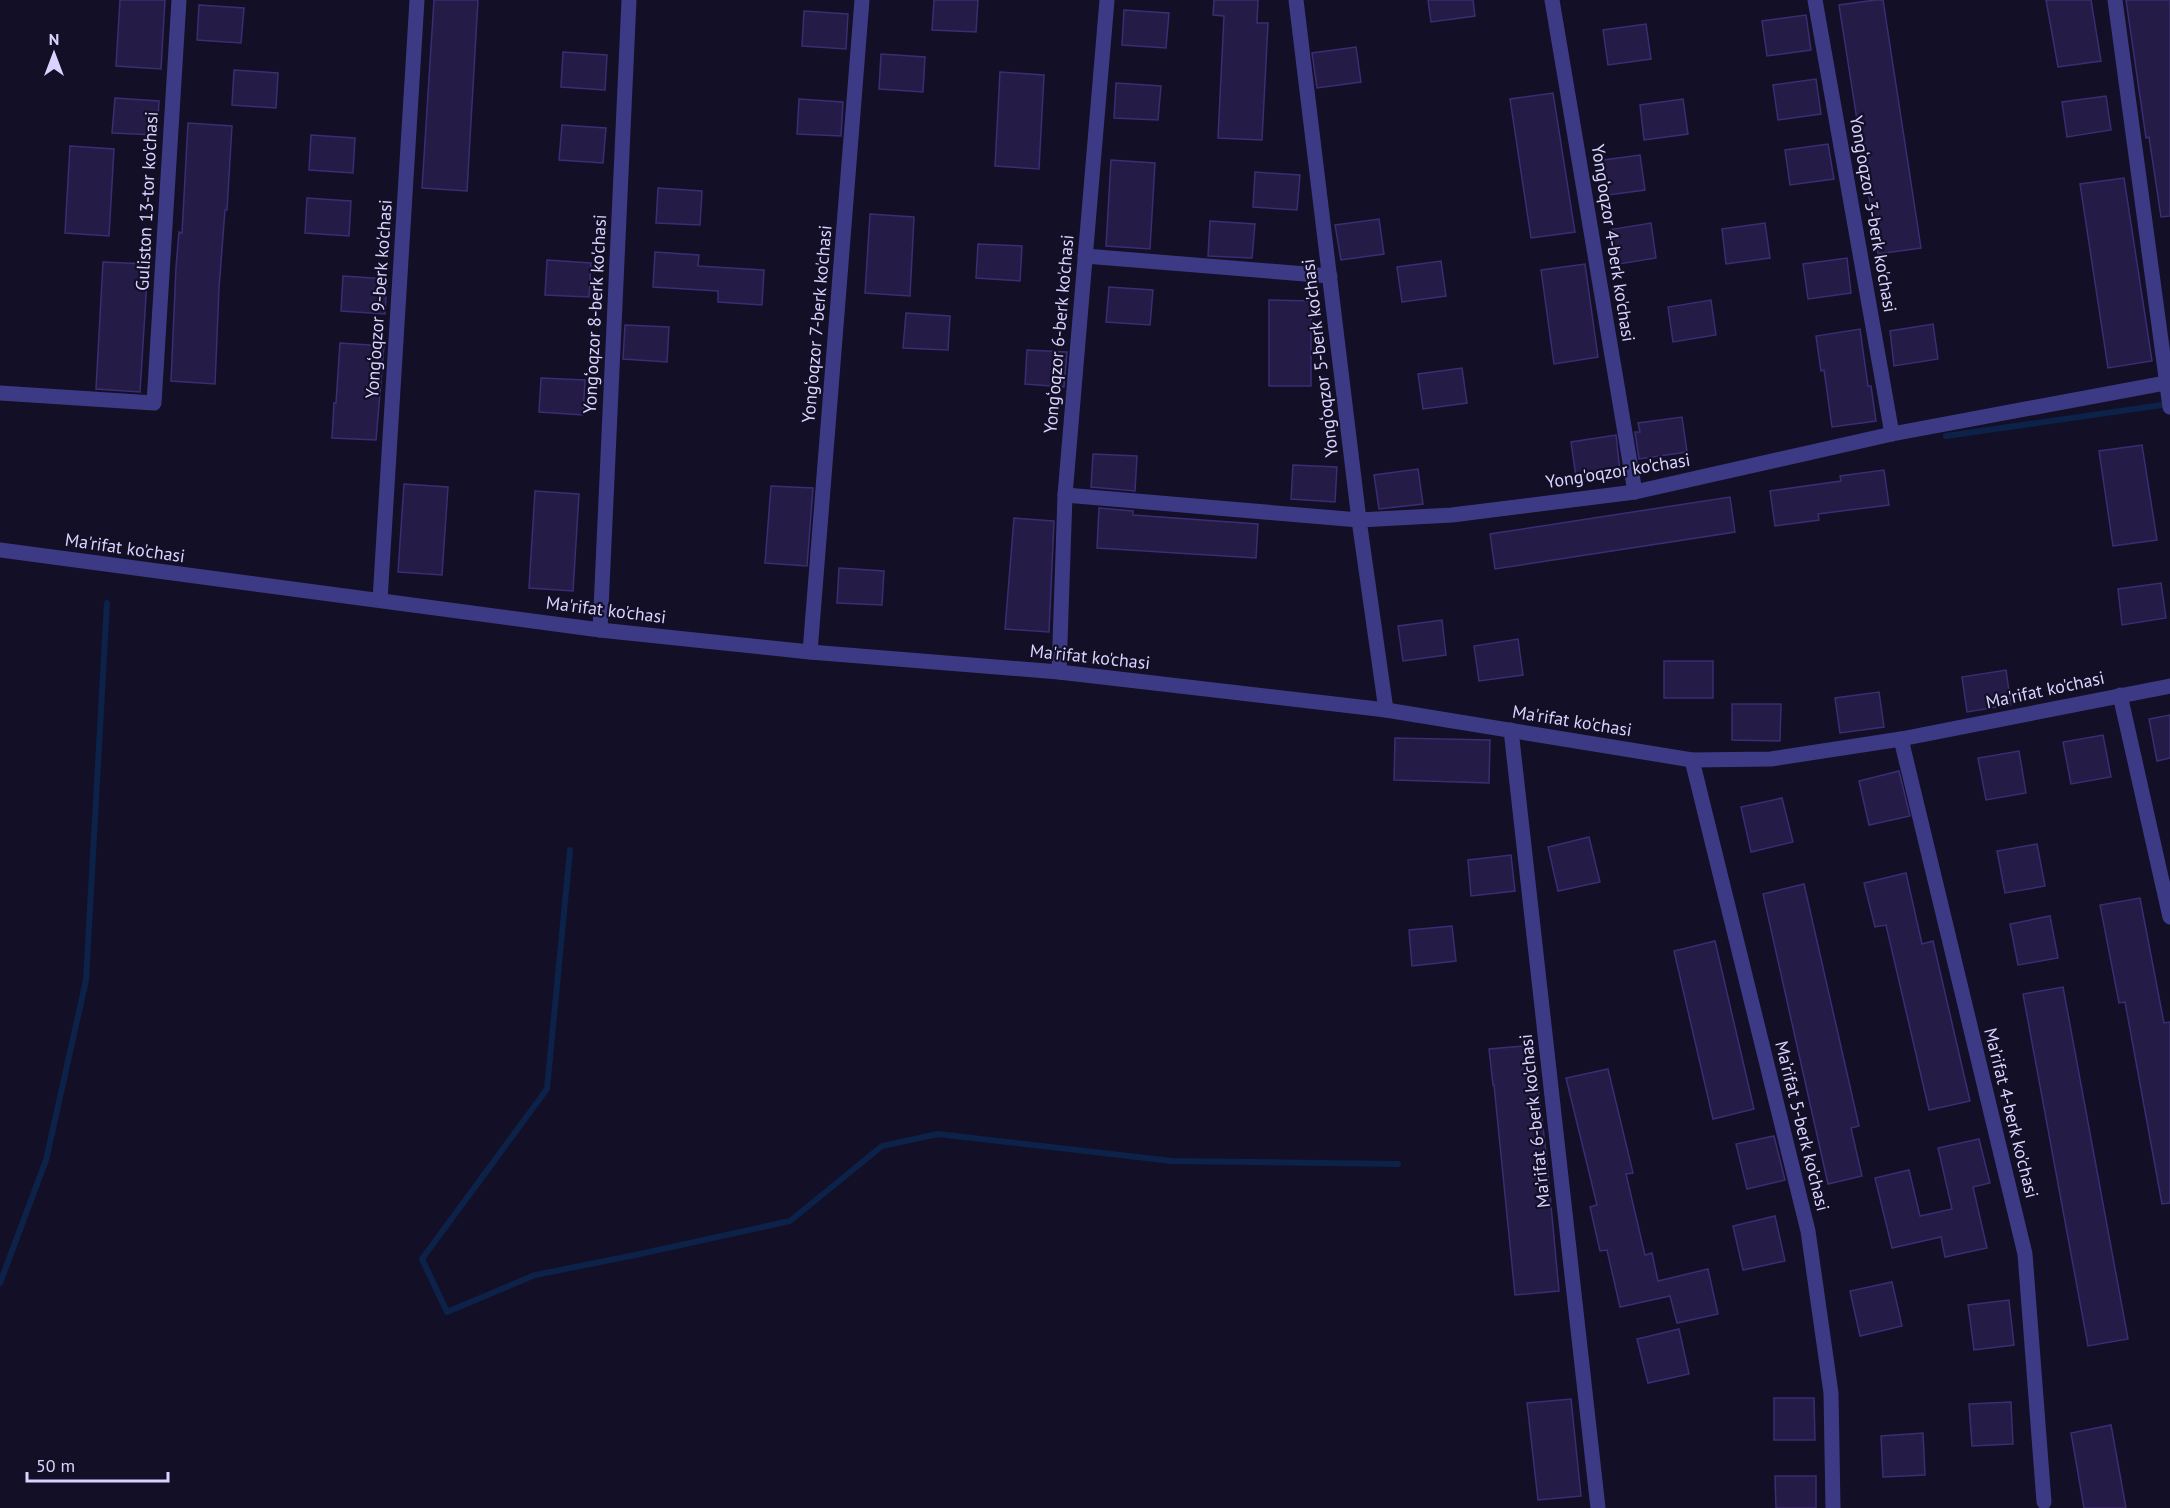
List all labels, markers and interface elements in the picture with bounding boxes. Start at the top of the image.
north arrow [24,24,84,84]
text: N [49,29,59,49]
street label: Guliston 13-tor ko'chasi [130,111,163,291]
street label: Yong‘oqzor 3-berk ko'chasi [1845,114,1902,314]
street label: Yong‘oqzor 4-berk ko'chasi [1587,143,1640,343]
street label: Yong‘oqzor 9-berk ko'chasi [360,199,397,399]
street label: Yong‘oqzor 8-berk ko'chasi [578,214,611,414]
street label: Yong‘oqzor 7-berk ko'chasi [796,224,837,424]
street label: Yong‘oqzor 6-berk ko'chasi [1038,234,1079,434]
street label: Yong‘oqzor 5-berk ko'chasi [1296,258,1343,459]
street label: Yong'oqzor ko'chasi [1544,448,1692,493]
street label: Ma'rifat ko'chasi [64,528,187,567]
street label: Ma'rifat ko'chasi [545,591,667,628]
street label: Ma'rifat ko'chasi [1029,639,1151,674]
street label: Ma'rifat ko'chasi [1983,666,2106,713]
street label: Ma'rifat ko'chasi [1511,700,1634,741]
street label: Ma’rifat 4-berk ko'chasi [1979,1025,2044,1200]
street label: Ma’rifat 6-berk ko'chasi [1514,1033,1555,1209]
street label: Ma’rifat 5-berk ko'chasi [1770,1038,1835,1213]
scale bar [27,1445,168,1483]
text: 50 m [36,1454,75,1477]

